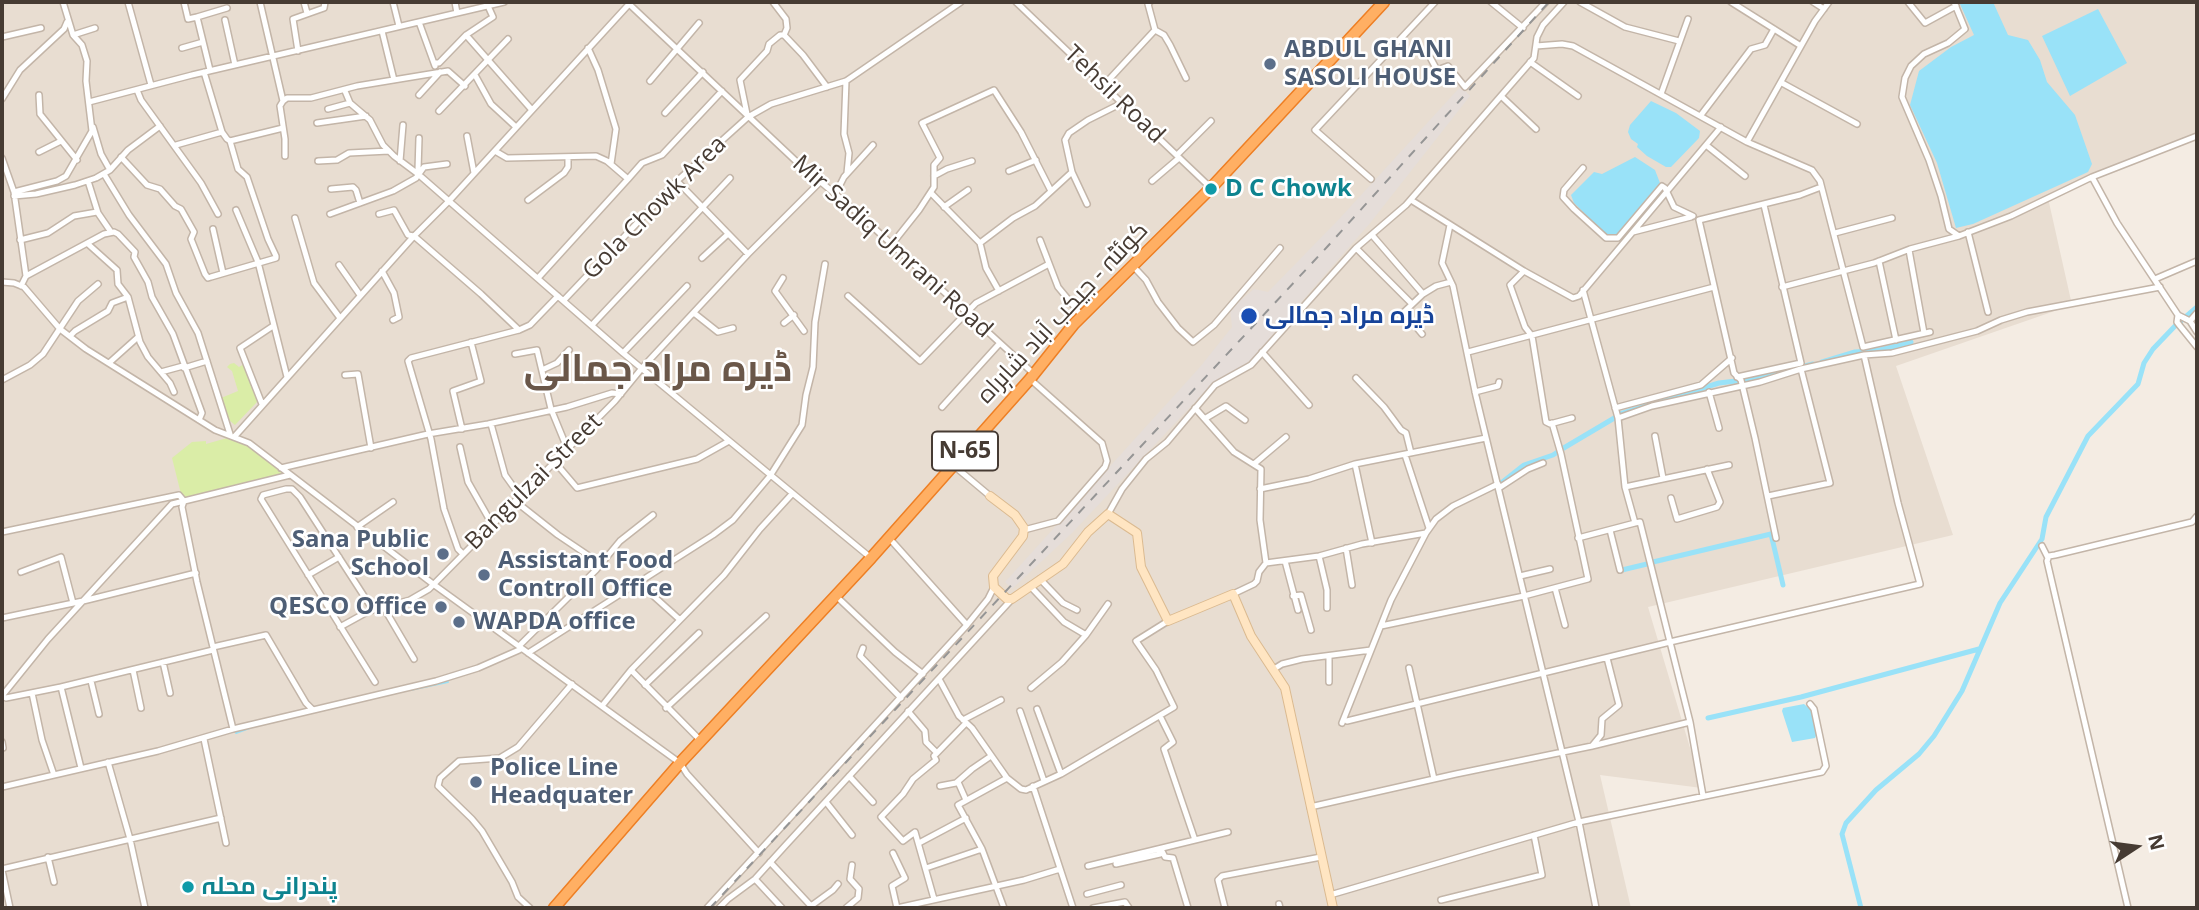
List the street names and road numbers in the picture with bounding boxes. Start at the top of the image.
street label: Tehsil Road [1058,40,1170,150]
street label: Gola Chowk Area [577,130,733,286]
street label: Mir Sadiq Umrani Road [786,150,998,344]
street label: کوئٹہ - جیکب آباد شاہراہ [972,216,1154,410]
street label: Bangulzai Street [460,408,608,556]
road number: N-65 [932,432,998,471]

